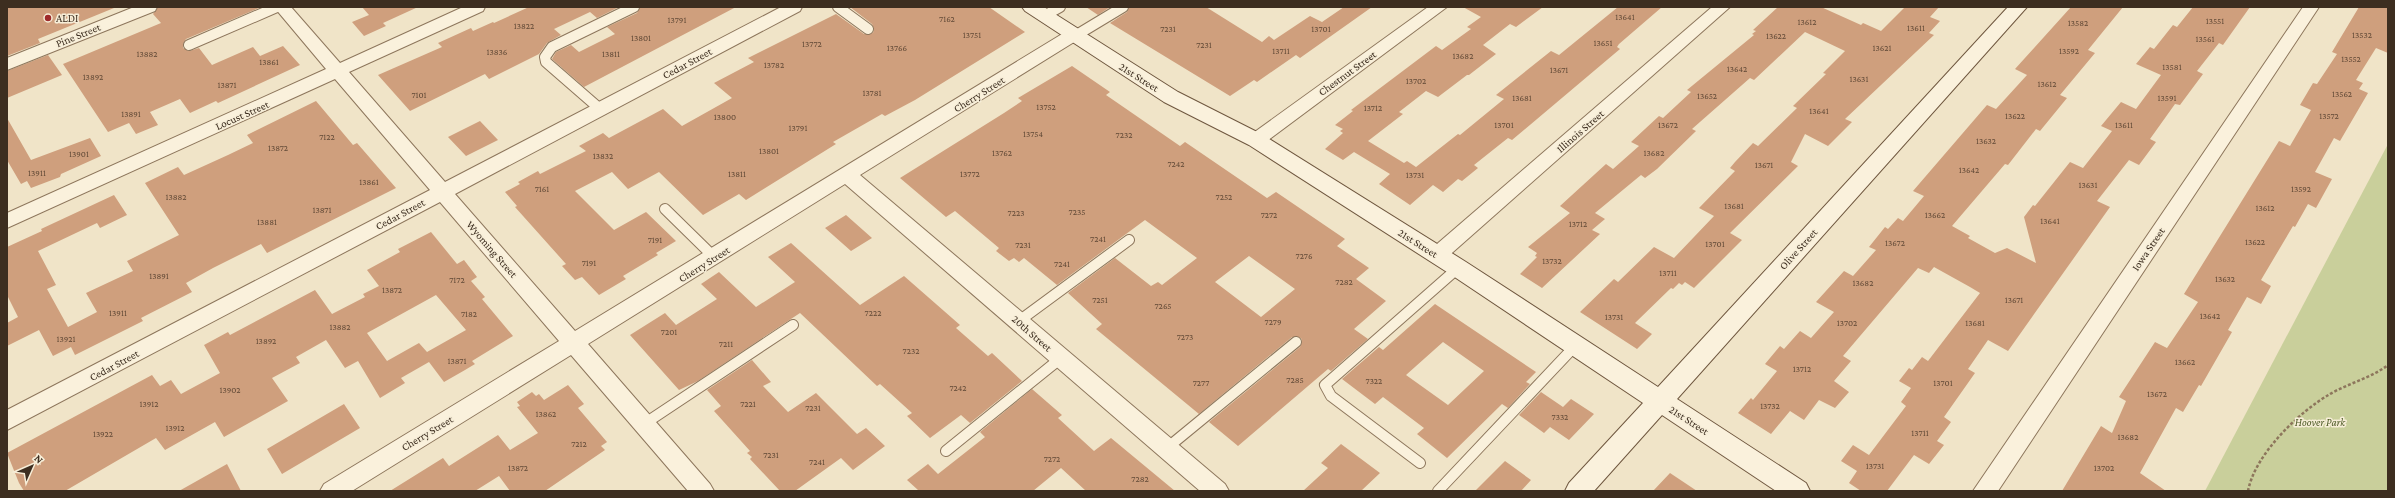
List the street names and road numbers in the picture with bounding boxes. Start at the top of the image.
street label: Pine Street [54,21,102,49]
street label: Cedar Street [660,45,714,81]
street label: Chestnut Street [1316,48,1378,98]
street label: 21st Street [1117,60,1161,94]
street label: Cherry Street [951,73,1008,115]
street label: Locust Street [213,98,271,132]
street label: Illinois Street [1554,107,1606,155]
street label: Cedar Street [373,196,427,232]
street label: Wyoming Street [463,218,520,281]
street label: Iowa Street [2129,225,2167,273]
street label: 21st Street [1396,226,1440,260]
street label: Olive Street [1777,226,1820,272]
street label: Cherry Street [676,243,733,285]
street label: 20th Street [1010,312,1055,354]
street label: Cedar Street [87,347,141,383]
street label: 21st Street [1667,403,1711,437]
street label: Cherry Street [399,413,456,454]

